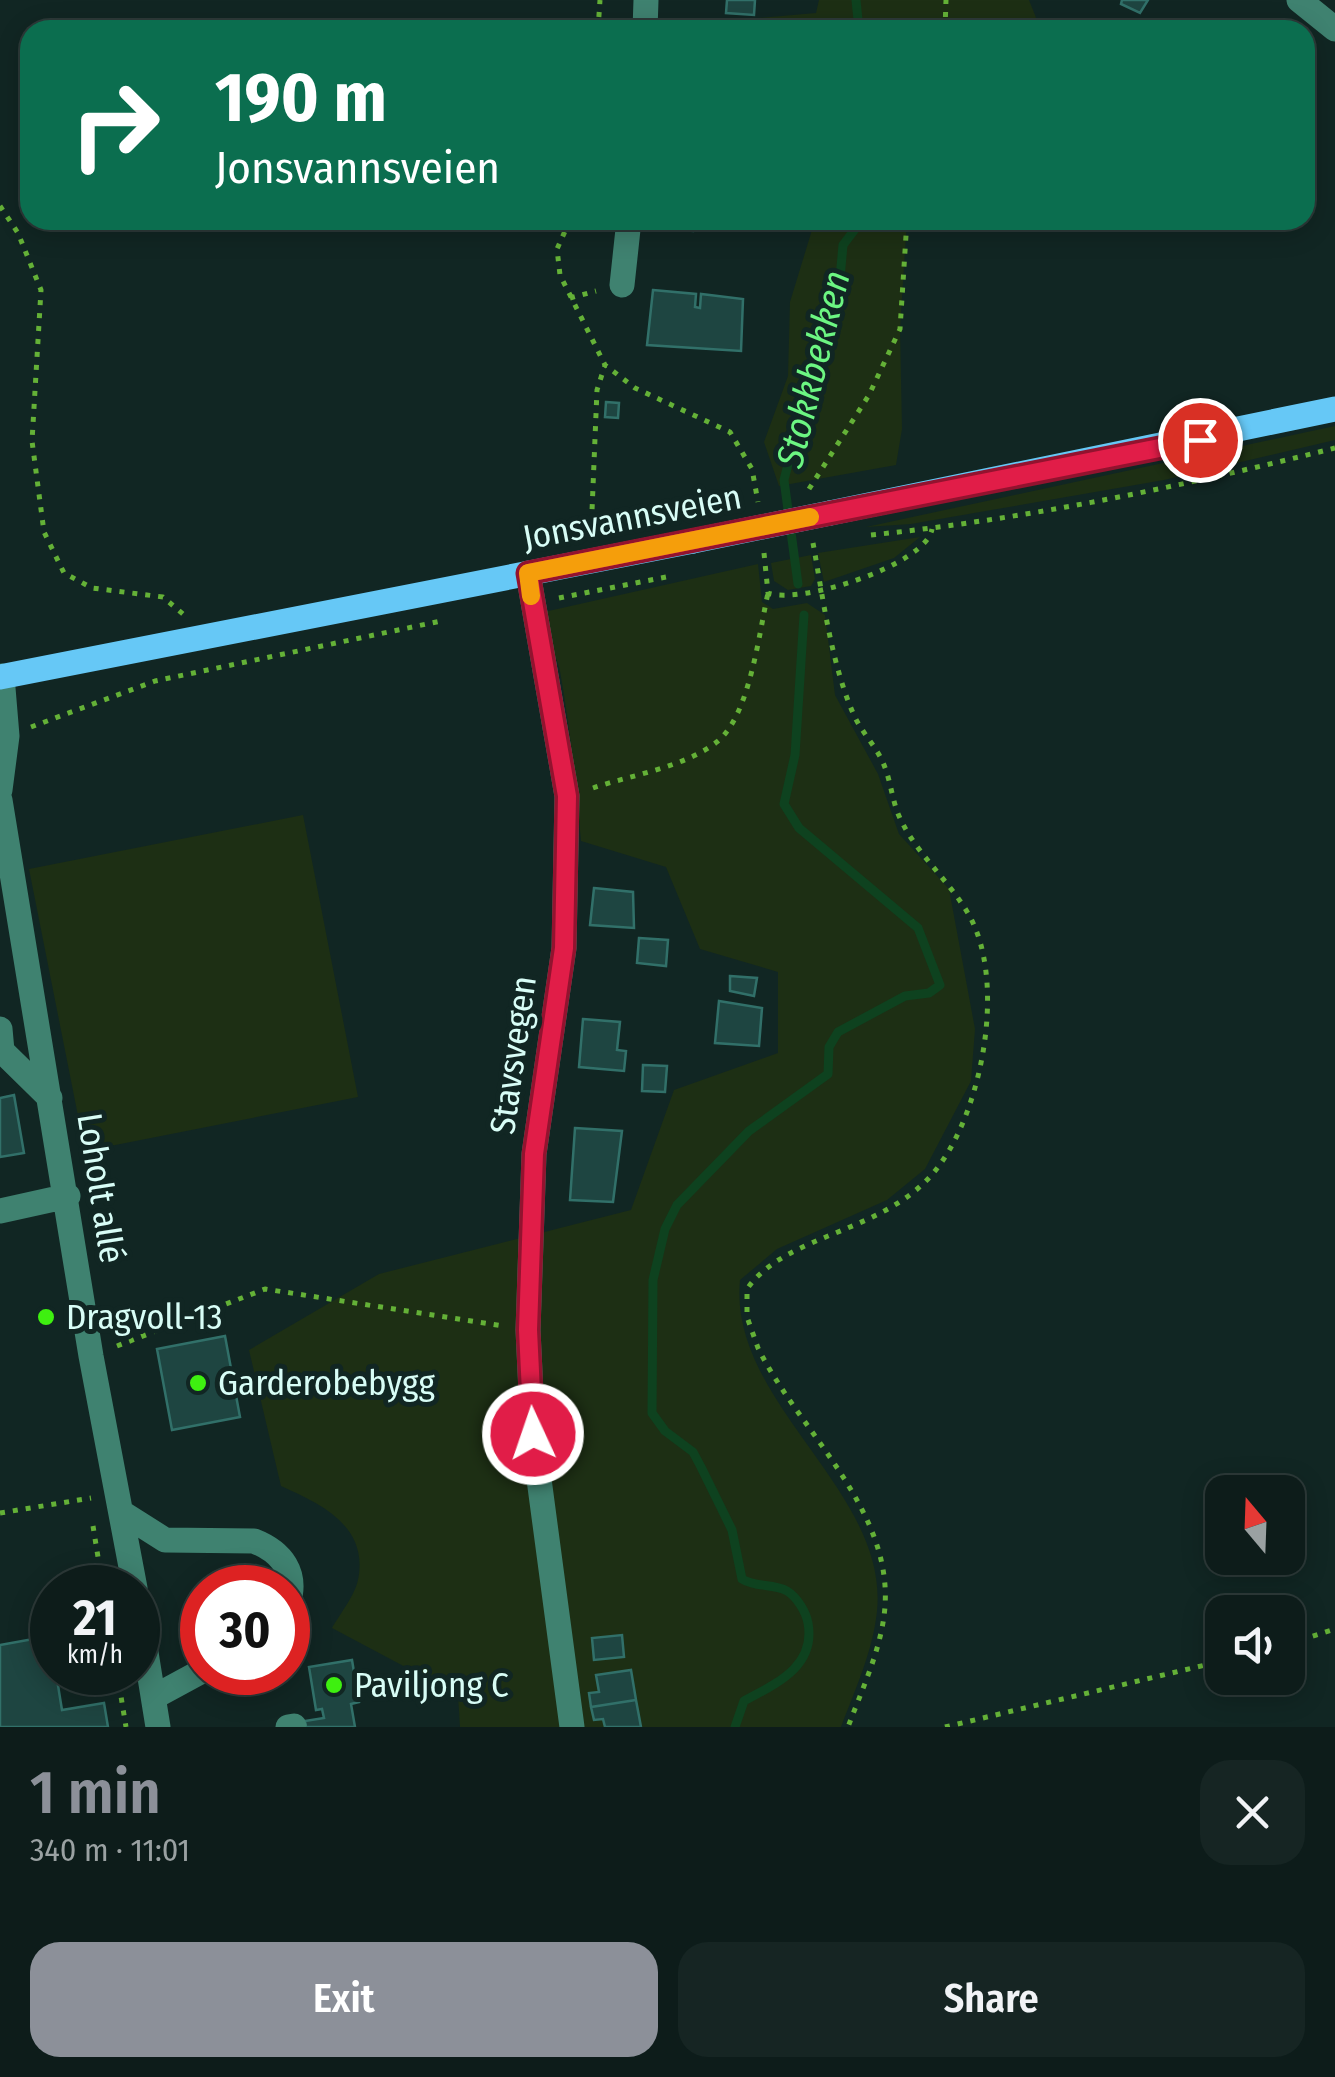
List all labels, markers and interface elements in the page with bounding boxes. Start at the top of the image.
text: 190 m [215,56,387,140]
icon: right [50,60,180,190]
text: Jonsvannsveien [215,141,500,195]
water label: Stokkbekken [766,266,860,473]
pin [1158,398,1243,483]
icon: arrive [1173,413,1228,468]
street label: Jonsvannsveien [519,475,745,559]
street label: Stavsvegen [481,973,545,1137]
street label: Loholt allé [68,1110,134,1266]
place label: Dragvoll-13 [66,1296,223,1338]
marker: Dragvoll-13 [35,1306,57,1328]
place label: Garderobebygg [218,1362,436,1404]
marker: Garderobebygg [187,1372,209,1394]
position arrow [481,1382,585,1486]
north arrow [1205,1475,1305,1575]
map controls [1205,1475,1305,1695]
speed limit sign: 30 [180,1565,310,1695]
text: 21 [73,1588,117,1648]
button: sound [1205,1595,1305,1695]
text: km/h [67,1640,123,1670]
place label: Paviljong C [354,1664,509,1706]
marker: Paviljong C [323,1674,345,1696]
text: 1 min [30,1757,161,1829]
button: close [1200,1760,1305,1865]
text: 340 m · 11:01 [30,1831,190,1869]
button: Exit [30,1942,658,2057]
button: Share [678,1942,1305,2057]

